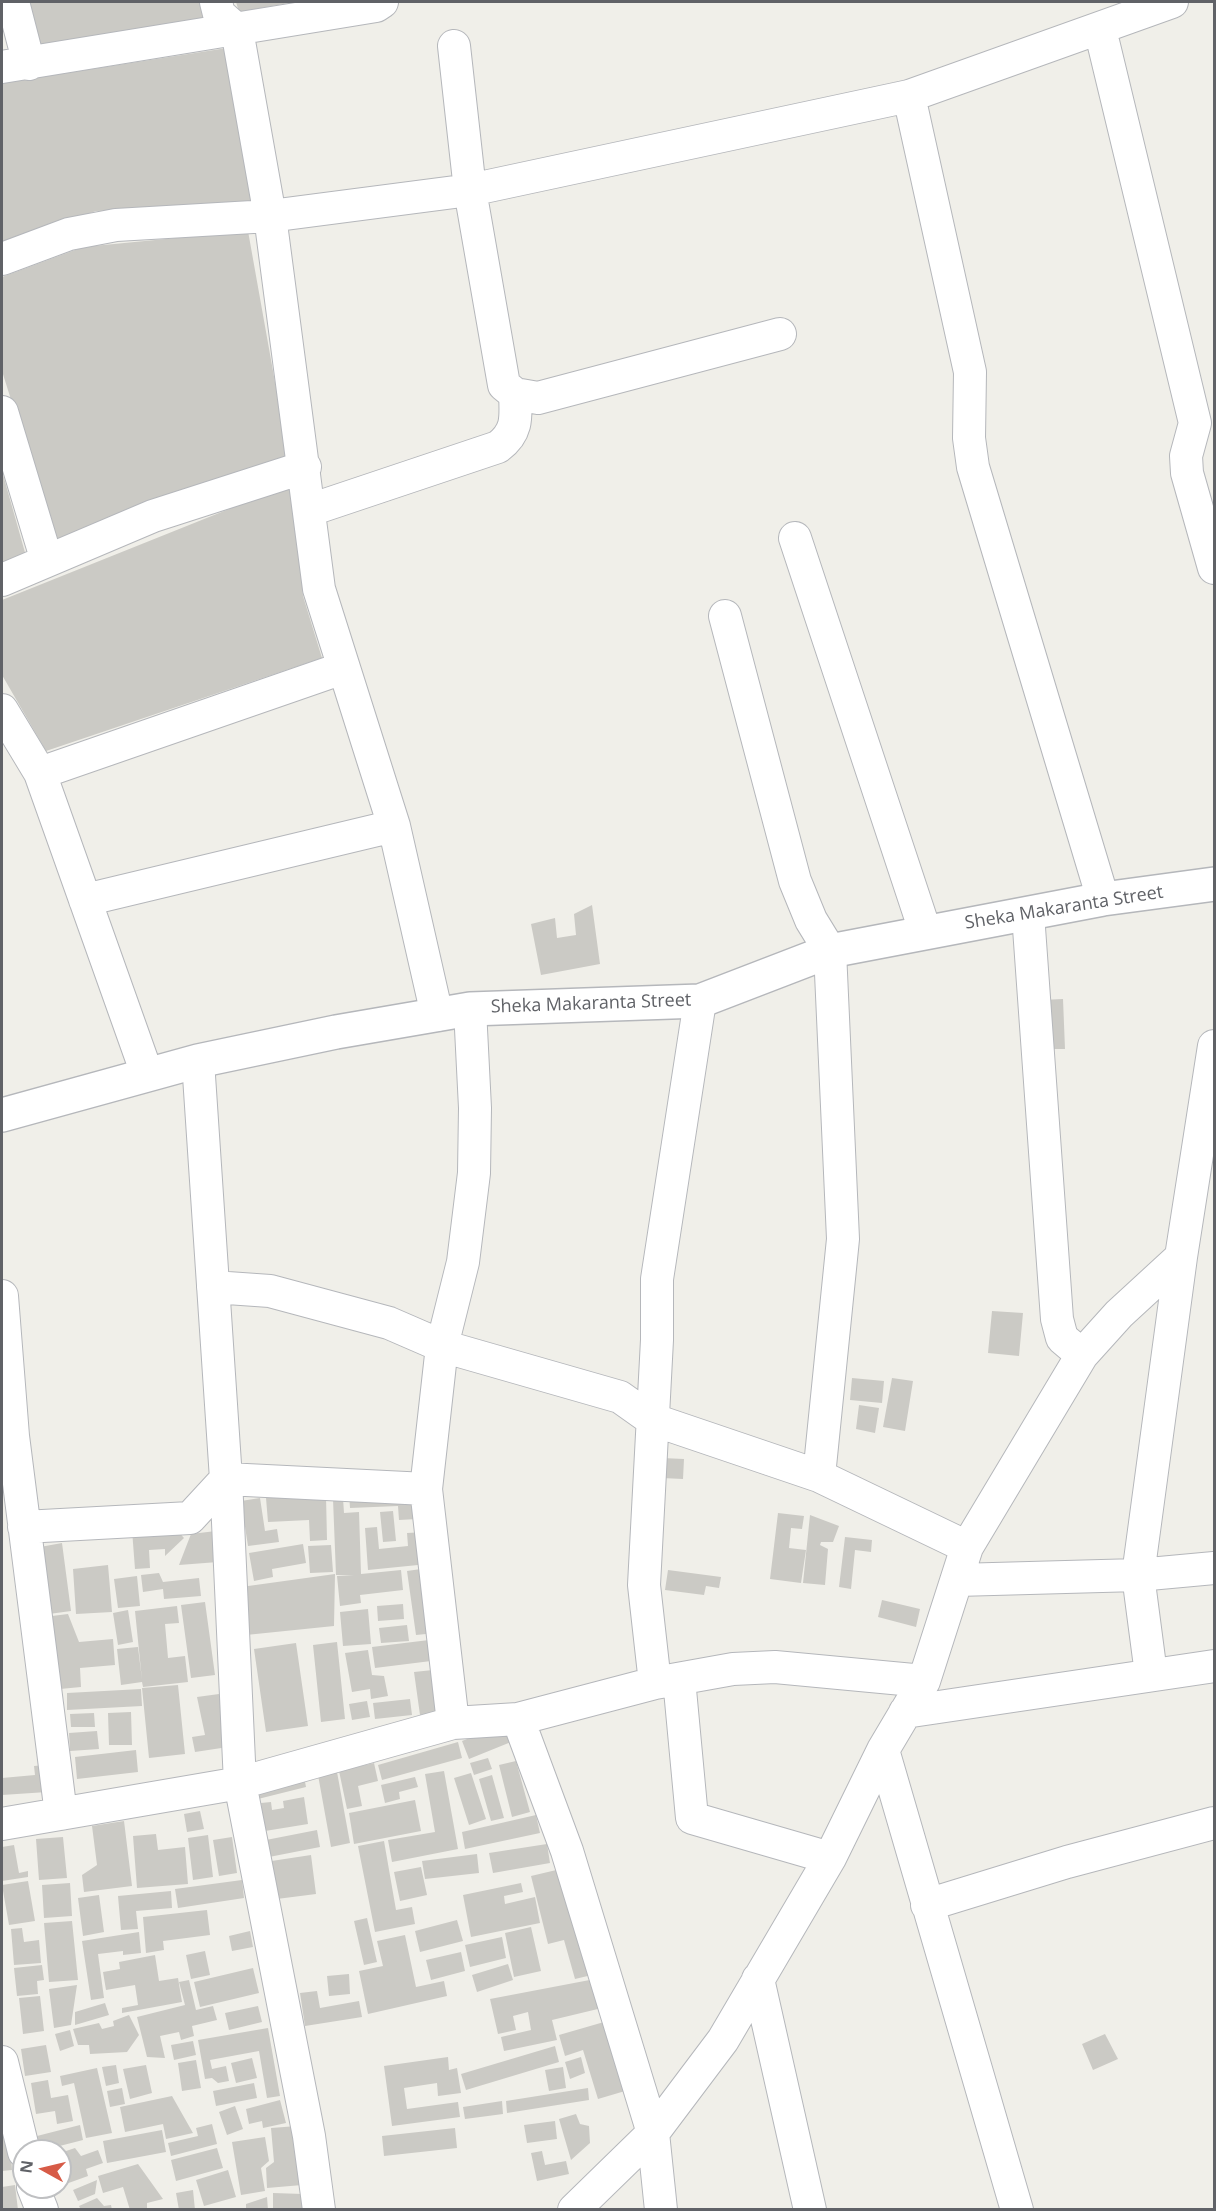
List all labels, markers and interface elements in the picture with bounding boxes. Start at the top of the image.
street label: Sheka Makaranta Street [963,882,1165,934]
street label: Sheka Makaranta Street [490,990,692,1018]
north arrow [12,2139,72,2199]
text: N [14,2159,38,2175]

